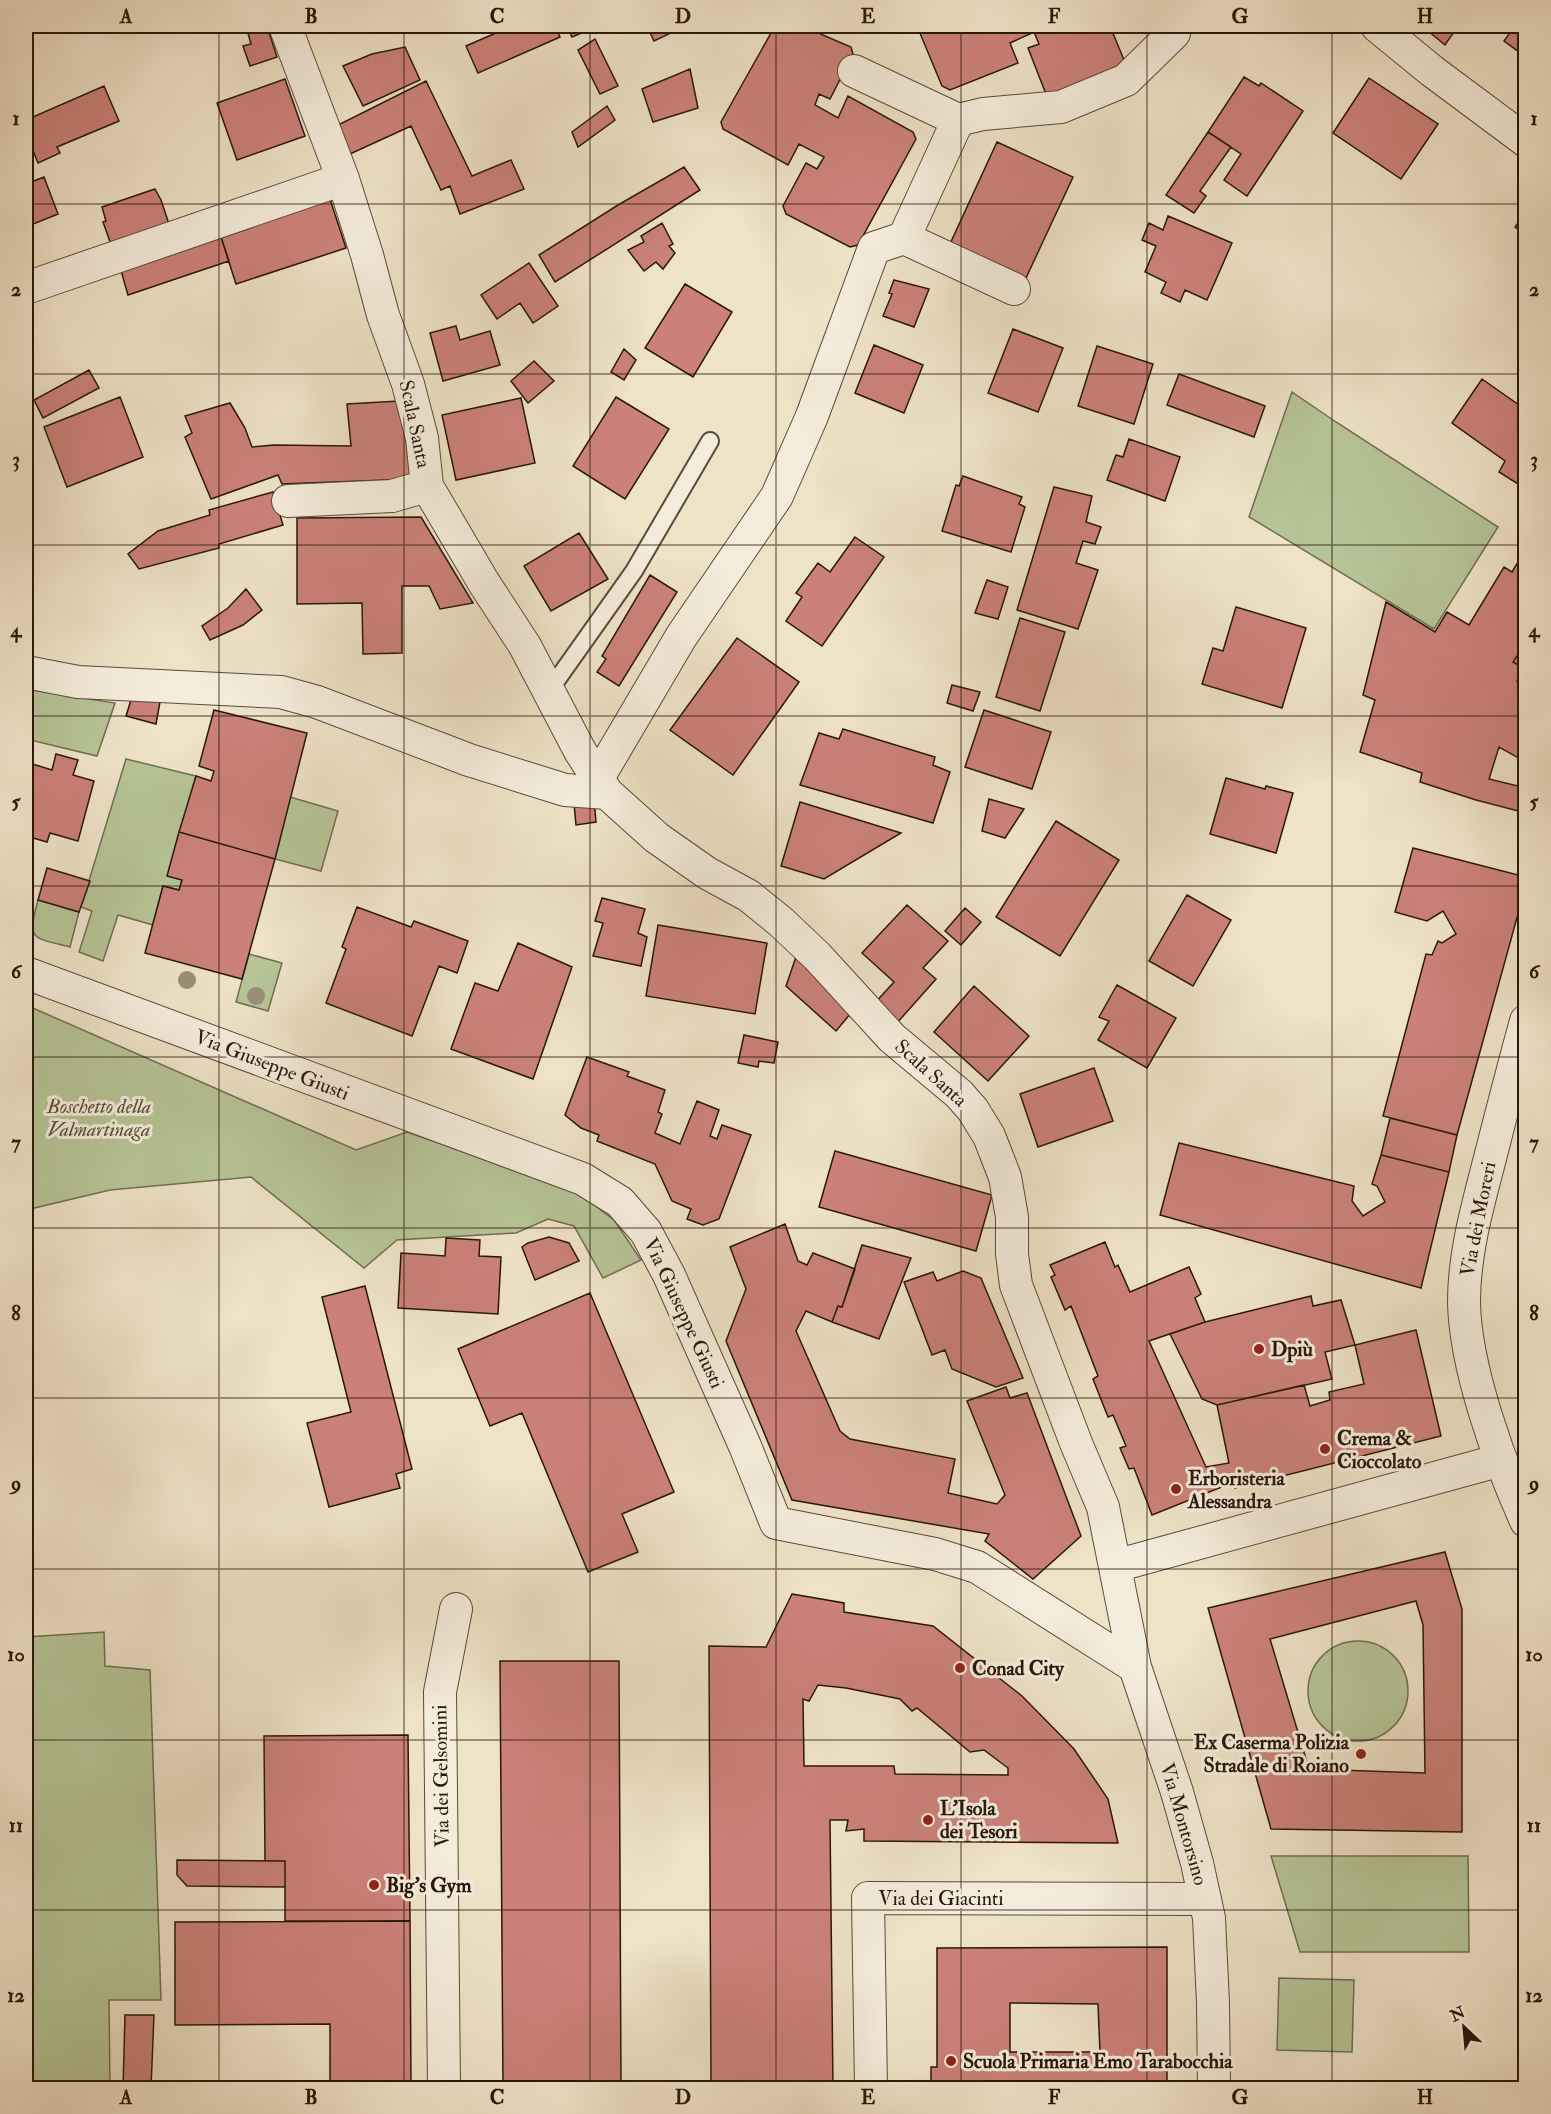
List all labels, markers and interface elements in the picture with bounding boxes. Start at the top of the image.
text: A [119,4,133,29]
text: B [304,4,318,29]
text: C [490,4,504,29]
text: D [675,4,691,29]
text: E [861,4,876,29]
text: F [1048,4,1061,29]
text: G [1232,4,1249,29]
text: H [1417,4,1433,29]
text: 1 [12,106,20,131]
text: 1 [1530,106,1538,131]
text: 2 [11,277,21,302]
text: 2 [1529,277,1539,302]
street label: Scala Santa [393,378,437,471]
text: 3 [12,447,20,472]
text: 3 [1530,447,1538,472]
text: 4 [10,618,23,643]
text: 4 [1528,618,1541,643]
text: 5 [12,789,22,814]
text: 5 [1530,789,1540,814]
text: 6 [11,959,23,984]
text: 6 [1529,959,1541,984]
street label: Via Giuseppe Giusti [191,1024,353,1107]
street label: Scala Santa [889,1034,973,1113]
park label: Boschetto della Valmartinaga [46,1094,151,1142]
text: 7 [11,1130,21,1155]
text: 7 [1529,1130,1539,1155]
street label: Via dei Moreri [1455,1159,1501,1279]
street label: Via Giuseppe Giusti [637,1234,730,1393]
text: 8 [11,1301,21,1326]
text: 8 [1529,1301,1539,1326]
place label: Dpiù [1271,1337,1314,1363]
marker: Dpiù [1252,1342,1266,1356]
place label: Crema & Cioccolato [1337,1426,1422,1474]
marker: Crema & Cioccolato [1318,1442,1332,1456]
place label: Erboristeria Alessandra [1187,1466,1286,1514]
text: 9 [9,1471,21,1496]
text: 9 [1527,1471,1539,1496]
marker: Erboristeria Alessandra [1169,1482,1183,1496]
text: 10 [7,1642,25,1667]
text: 10 [1525,1642,1543,1667]
place label: Conad City [972,1656,1065,1682]
marker: Conad City [953,1661,967,1675]
street label: Via dei Gelsomini [427,1704,455,1848]
place label: Ex Caserma Polizia Stradale di Roiano [1194,1730,1350,1778]
marker: Ex Caserma Polizia Stradale di Roiano [1354,1747,1368,1761]
street label: Via Montorsino [1155,1760,1213,1888]
place label: L'Isola dei Tesori [940,1796,1018,1844]
text: 11 [9,1813,23,1838]
marker: L'Isola dei Tesori [921,1813,935,1827]
text: 11 [1527,1813,1541,1838]
place label: Big's Gym [386,1873,472,1899]
marker: Big's Gym [367,1878,381,1892]
street label: Via dei Giacinti [878,1886,1004,1911]
text: 12 [7,1983,25,2008]
text: 12 [1525,1983,1543,2008]
north arrow [1434,1997,1494,2057]
text: N [1446,2002,1469,2027]
place label: Scuola Primaria Emo Tarabocchia [963,2049,1233,2074]
marker: Scuola Primaria Emo Tarabocchia [944,2054,958,2068]
text: A [119,2085,133,2110]
text: B [304,2085,318,2110]
text: C [490,2085,504,2110]
text: D [675,2085,691,2110]
text: E [861,2085,876,2110]
text: F [1048,2085,1061,2110]
text: G [1232,2085,1249,2110]
text: H [1417,2085,1433,2110]

